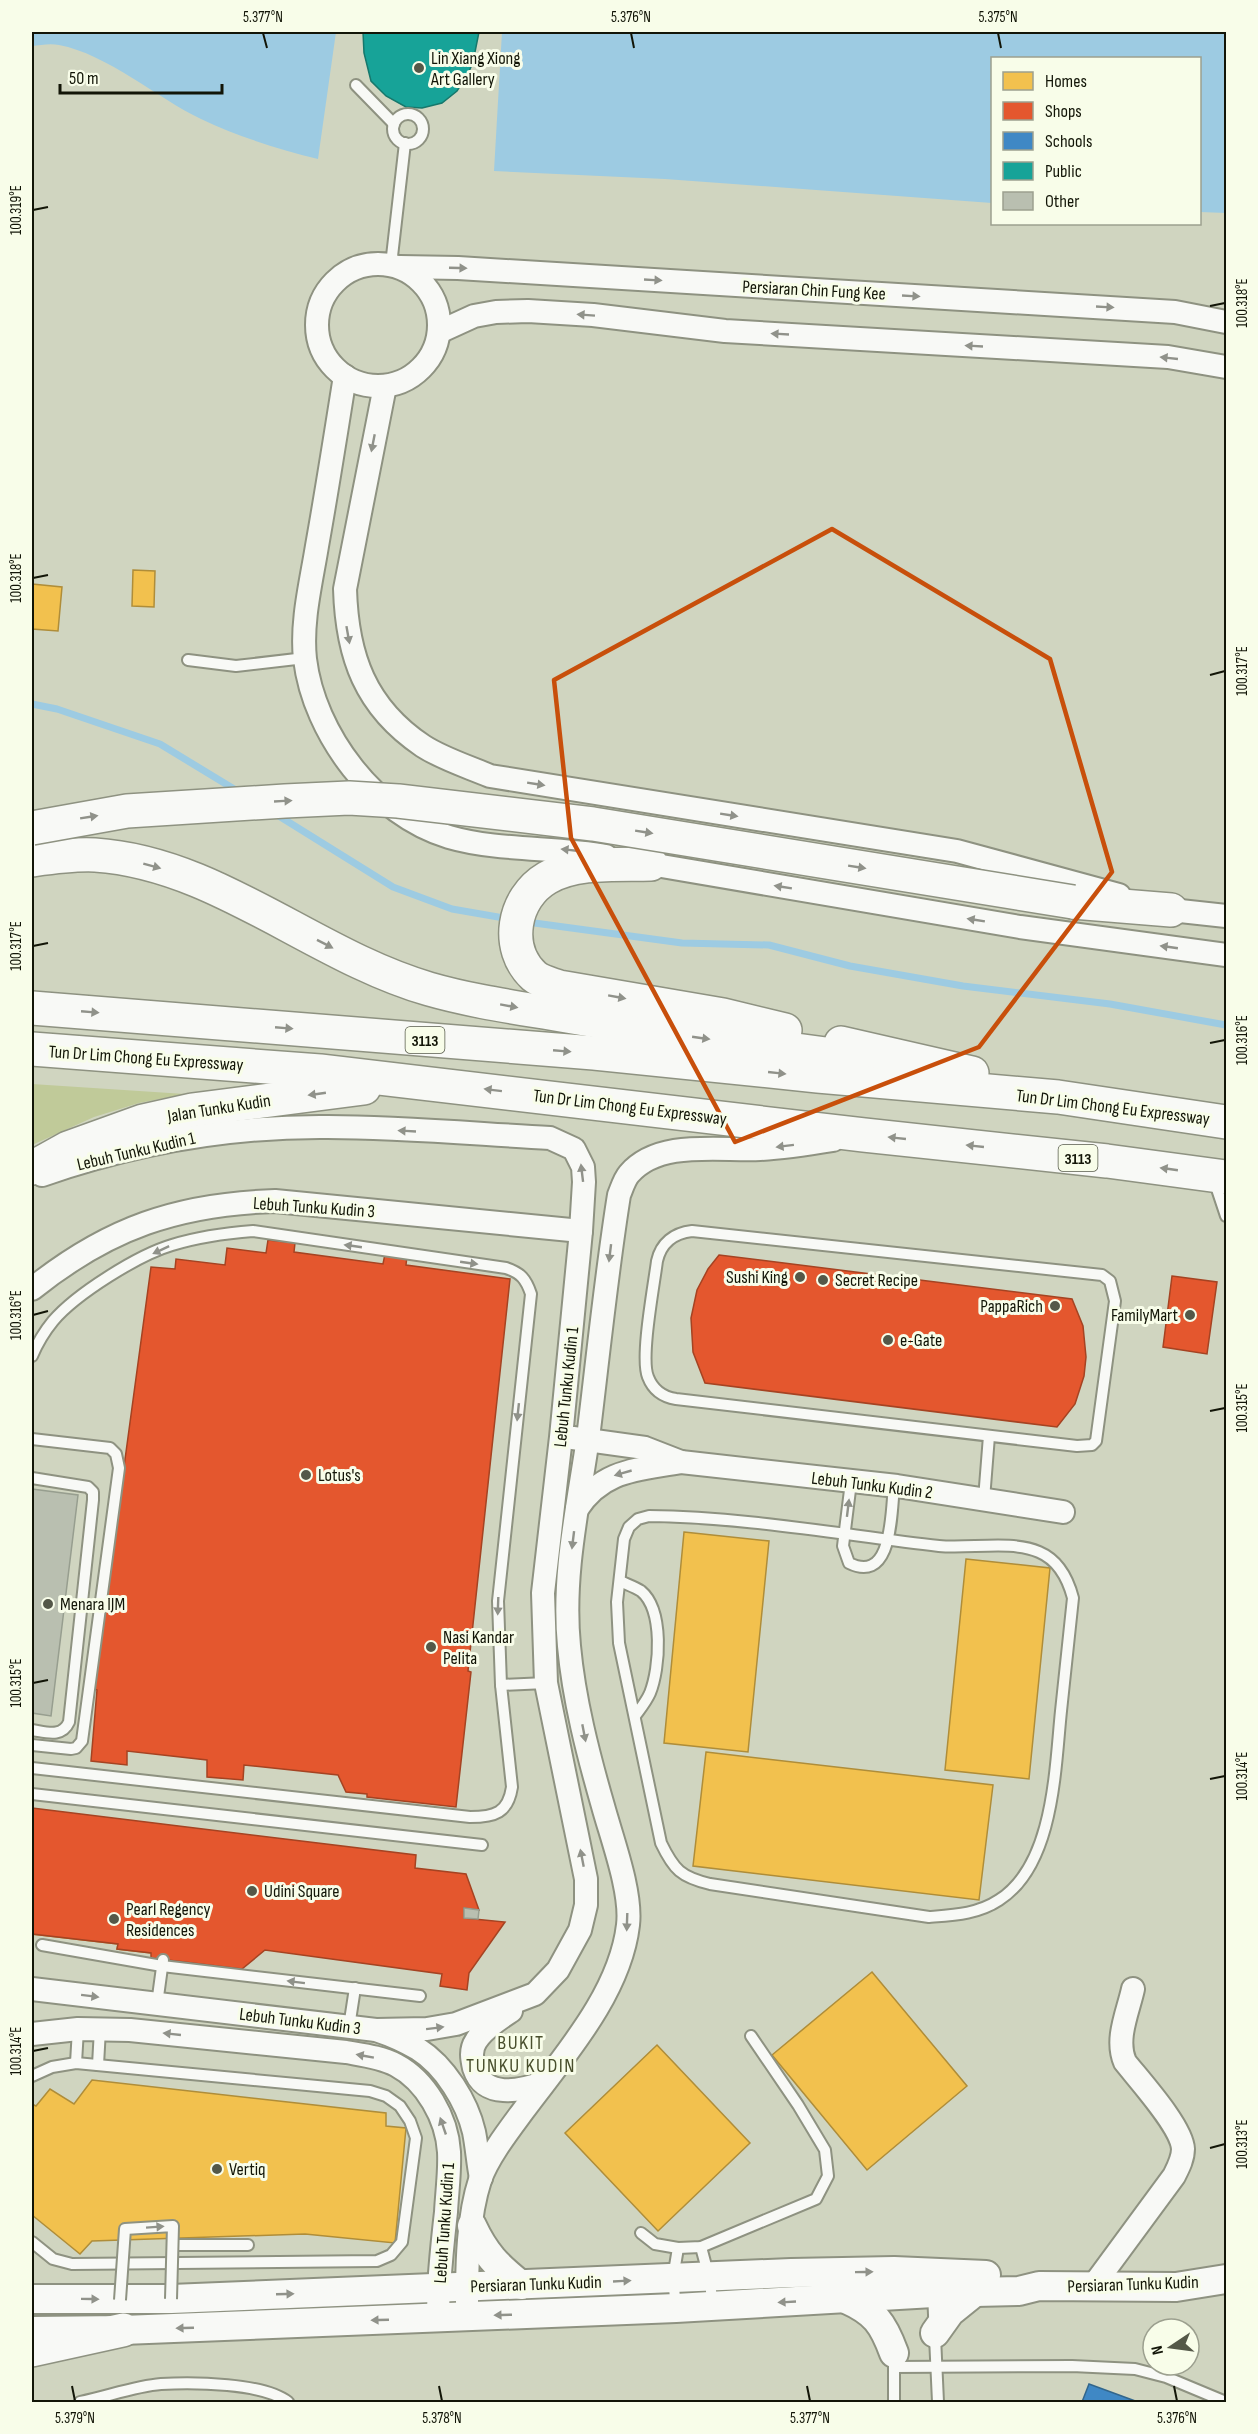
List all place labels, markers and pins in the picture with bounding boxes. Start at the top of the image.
place label: Lin Xiang Xiong Art Gallery [430,48,521,90]
marker: Lin Xiang Xiong Art Gallery [412,61,426,75]
place label: Sushi King [726,1267,788,1288]
marker: Sushi King [793,1270,807,1284]
place label: Secret Recipe [835,1270,918,1291]
marker: Secret Recipe [816,1273,830,1287]
place label: PappaRich [980,1296,1043,1317]
marker: PappaRich [1048,1299,1062,1313]
place label: FamilyMart [1111,1305,1179,1326]
marker: FamilyMart [1183,1308,1197,1322]
place label: e-Gate [900,1330,942,1351]
marker: e-Gate [881,1333,895,1347]
place label: Lotus's [318,1465,361,1486]
marker: Lotus's [299,1468,313,1482]
place label: Menara IJM [60,1594,125,1615]
marker: Menara IJM [41,1597,55,1611]
place label: Nasi Kandar Pelita [443,1627,514,1669]
marker: Nasi Kandar Pelita [424,1640,438,1654]
place label: Udini Square [264,1881,339,1902]
marker: Udini Square [245,1884,259,1898]
place label: Pearl Regency Residences [126,1899,211,1941]
marker: Pearl Regency Residences [107,1912,121,1926]
place label: Vertiq [229,2159,266,2180]
marker: Vertiq [210,2162,224,2176]

